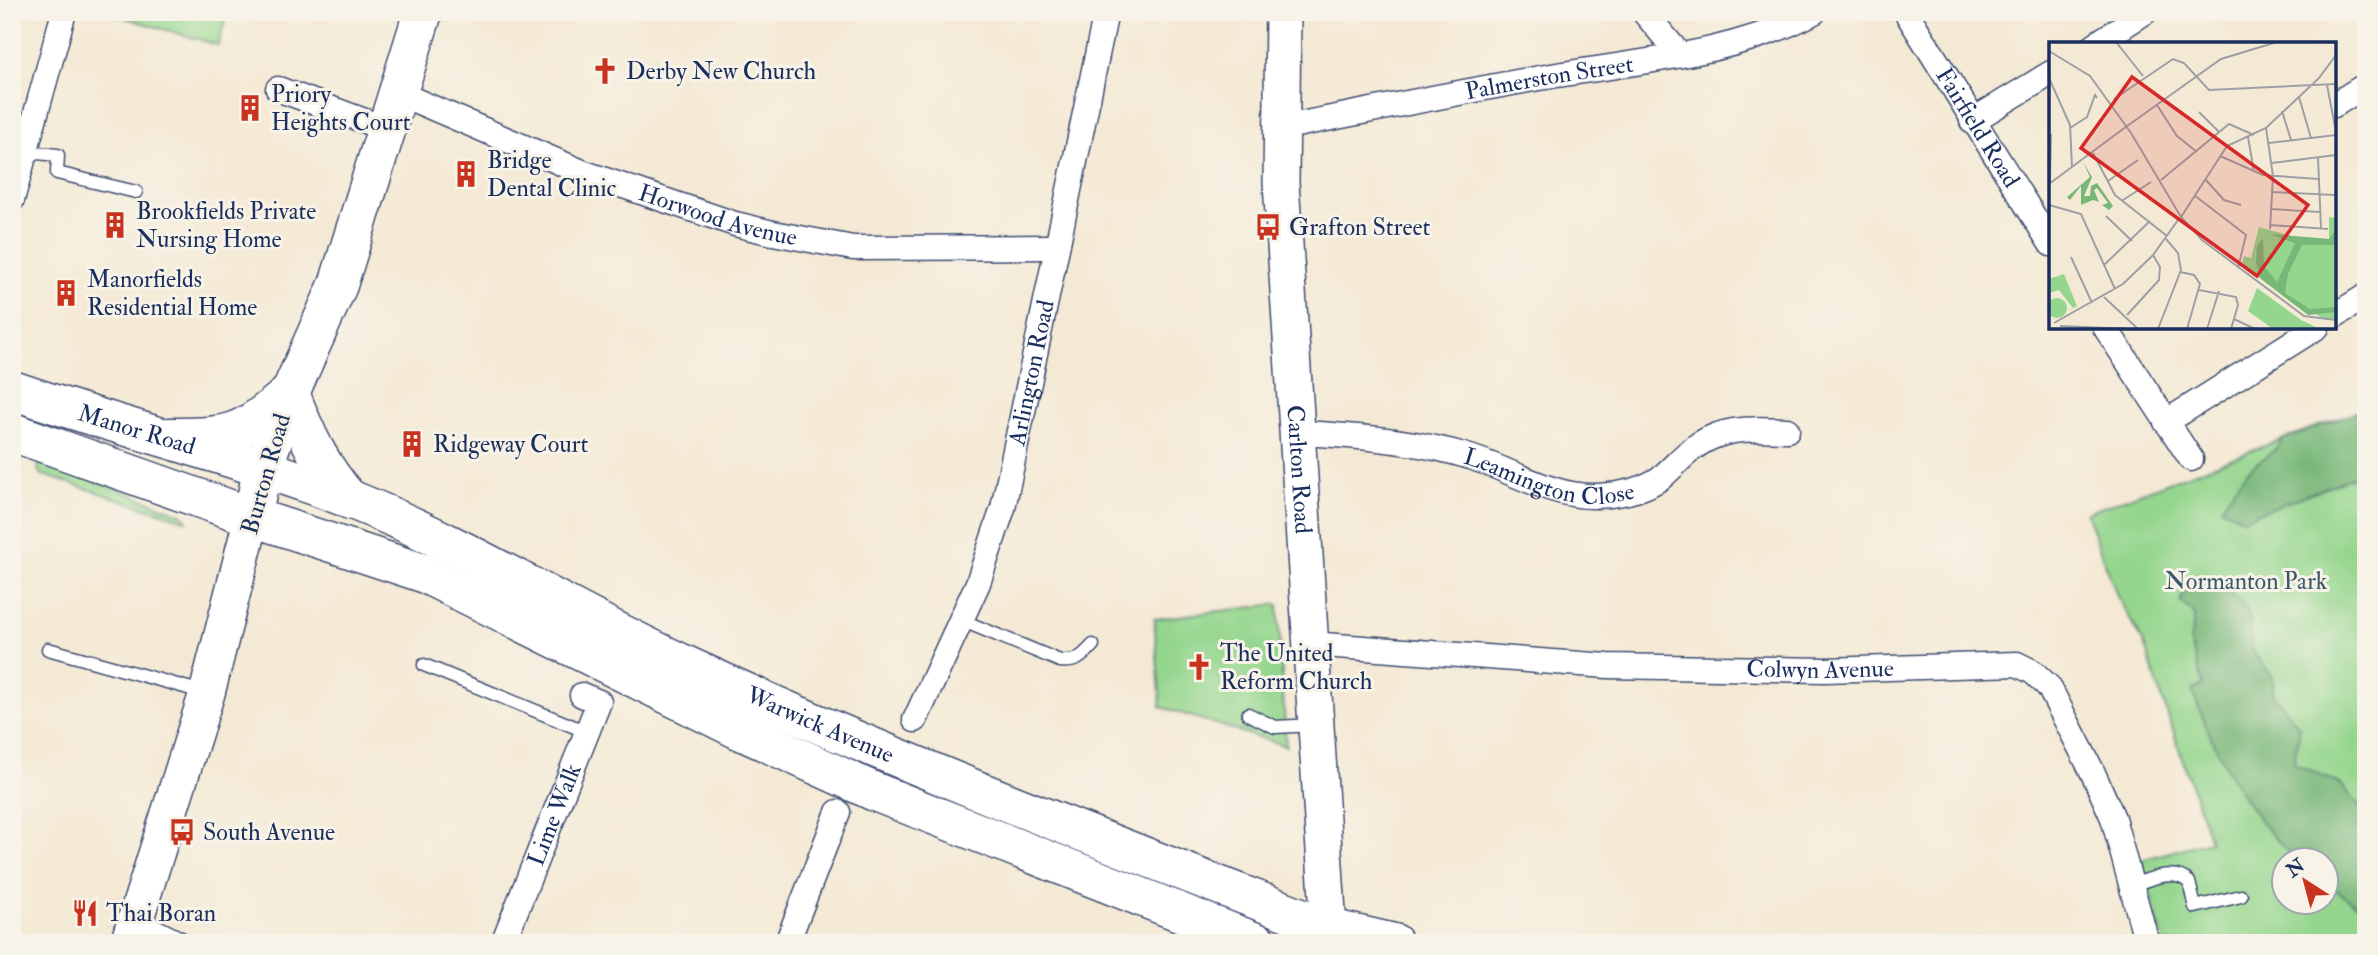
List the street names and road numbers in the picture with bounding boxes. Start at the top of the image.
street label: Palmerston Street [1463,48,1636,107]
street label: Fairfield Road [1929,61,2027,193]
street label: Horwood Avenue [635,177,800,253]
street label: Arlington Road [1001,297,1061,449]
street label: Manor Road [74,397,199,462]
street label: Carlton Road [1280,404,1319,535]
street label: Burton Road [234,410,298,538]
street label: Leamington Close [1460,441,1638,512]
street label: Colwyn Avenue [1746,652,1894,686]
street label: Warwick Avenue [741,679,899,770]
street label: Lime Walk [520,759,589,870]

